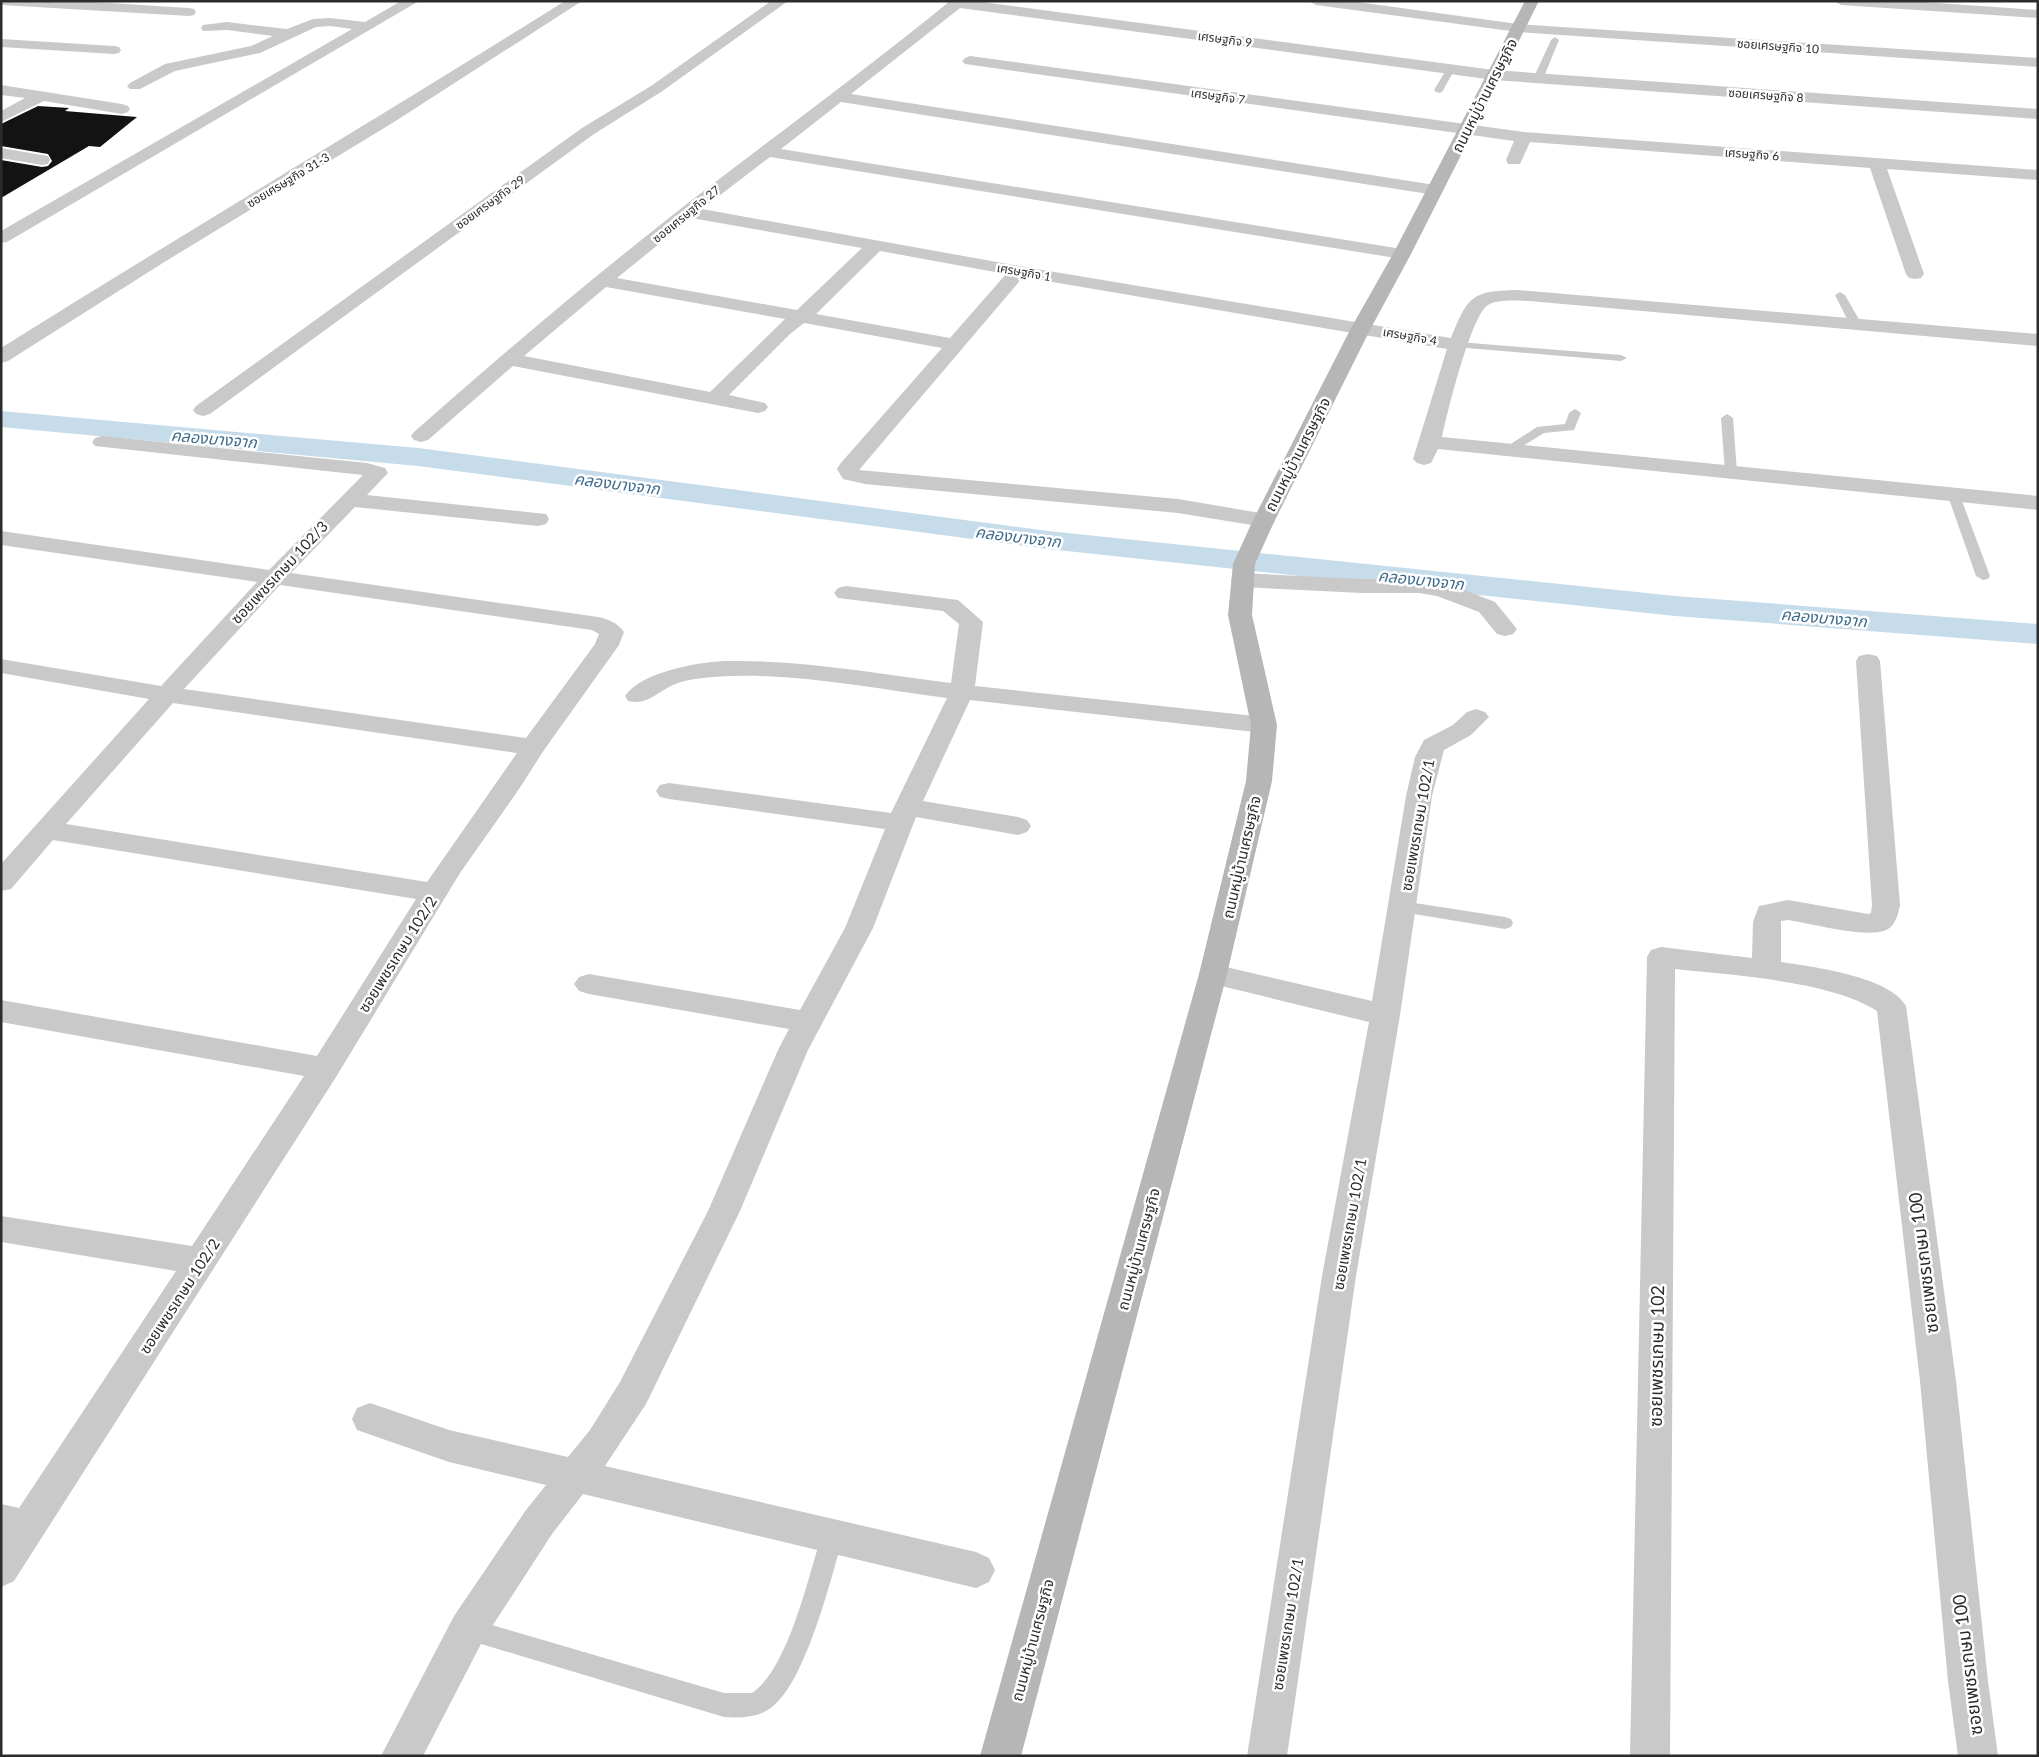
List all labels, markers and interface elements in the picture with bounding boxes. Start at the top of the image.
street label: เศรษฐกิจ 9 [1197,28,1253,50]
street label: ถนนหมู่บ้านเศรษฐกิจ [1447,35,1521,155]
street label: ซอยเศรษฐกิจ 10 [1736,36,1820,56]
street label: เศรษฐกิจ 7 [1190,85,1246,107]
street label: ซอยเศรษฐกิจ 8 [1728,85,1804,105]
street label: เศรษฐกิจ 6 [1724,145,1780,163]
street label: ซอยเศรษฐกิจ 31-3 [244,149,332,211]
street label: ซอยเศรษฐกิจ 29 [452,172,528,232]
street label: ซอยเศรษฐกิจ 27 [649,182,723,246]
street label: เศรษฐกิจ 1 [996,260,1052,284]
street label: เศรษฐกิจ 4 [1382,324,1438,348]
street label: ถนนหมู่บ้านเศรษฐกิจ [1260,394,1334,514]
water label: คลองบางจาก [170,425,259,451]
water label: คลองบางจาก [573,468,662,498]
street label: ซอยเพชรเกษม 102/3 [227,517,331,627]
water label: คลองบางจาก [974,521,1063,551]
water label: คลองบางจาก [1377,565,1466,593]
water label: คลองบางจาก [1780,604,1869,630]
street label: ซอยเพชรเกษม 102/1 [1397,758,1437,892]
street label: ถนนหมู่บ้านเศรษฐกิจ [1218,794,1265,920]
street label: ซอยเพชรเกษม 102/2 [354,893,440,1015]
street label: ซอยเพชรเกษม 102/1 [1329,1157,1369,1291]
street label: ถนนหมู่บ้านเศรษฐกิจ [1113,1186,1164,1312]
street label: ซอยเพชรเกษม 100 [1903,1191,1943,1335]
street label: ซอยเพชรเกษม 102/2 [135,1235,223,1357]
street label: ซอยเพชรเกษม 102 [1644,1285,1668,1427]
street label: ซอยเพชรเกษม 102/1 [1268,1557,1306,1691]
street label: ถนนหมู่บ้านเศรษฐกิจ [1007,1577,1058,1703]
street label: ซอยเพชรเกษม 100 [1947,1593,1987,1737]

